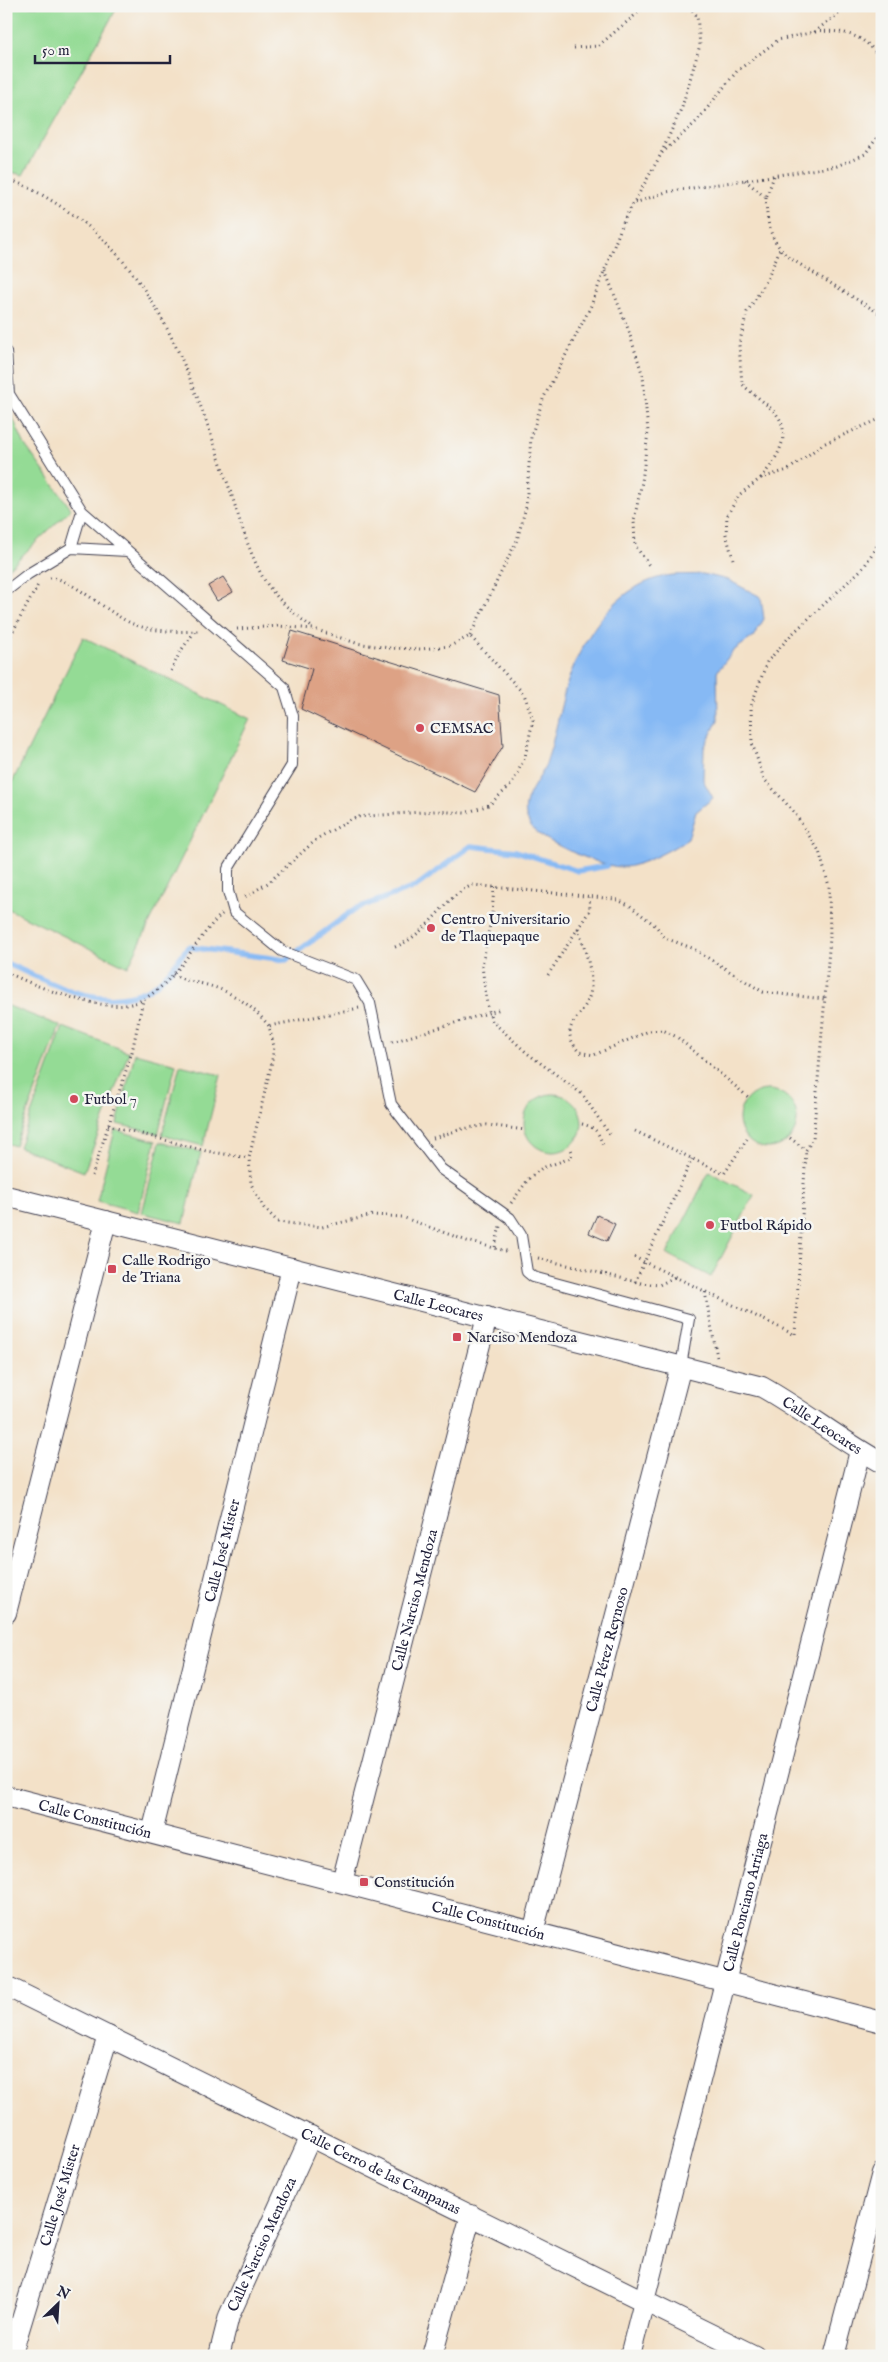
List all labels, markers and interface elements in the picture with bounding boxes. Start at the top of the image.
scale bar [35,32,170,64]
text: 50 m [42,41,70,60]
place label: CEMSAC [430,719,494,738]
marker: CEMSAC [414,722,426,734]
place label: Centro Universitario de Tlaquepaque [441,910,570,946]
marker: Centro Universitario de Tlaquepaque [425,922,437,934]
place label: Futbol 7 [84,1090,137,1109]
marker: Futbol 7 [68,1093,80,1105]
place label: Futbol Rápido [720,1216,812,1235]
marker: Futbol Rápido [704,1219,716,1231]
place label: Calle Rodrigo de Triana [122,1251,211,1287]
marker: Calle Rodrigo de Triana [106,1263,118,1275]
street label: Calle Leocares [392,1285,485,1326]
place label: Narciso Mendoza [467,1328,578,1347]
marker: Narciso Mendoza [451,1331,463,1343]
street label: Calle Leocares [779,1392,866,1459]
street label: Calle José Mister [200,1496,244,1604]
street label: Calle Narciso Mendoza [387,1527,442,1673]
street label: Calle Pérez Reynoso [581,1585,632,1714]
street label: Calle Constitución [36,1795,154,1843]
street label: Calle Ponciano Arriaga [719,1830,772,1974]
place label: Constitución [374,1873,454,1892]
marker: Constitución [358,1876,370,1888]
street label: Calle Constitución [430,1897,547,1944]
street label: Calle Cerro de las Campanas [298,2124,464,2219]
street label: Calle José Mister [35,2141,84,2249]
street label: Calle Narciso Mendoza [223,2174,301,2315]
north arrow [32,2280,82,2330]
text: N [53,2282,72,2304]

